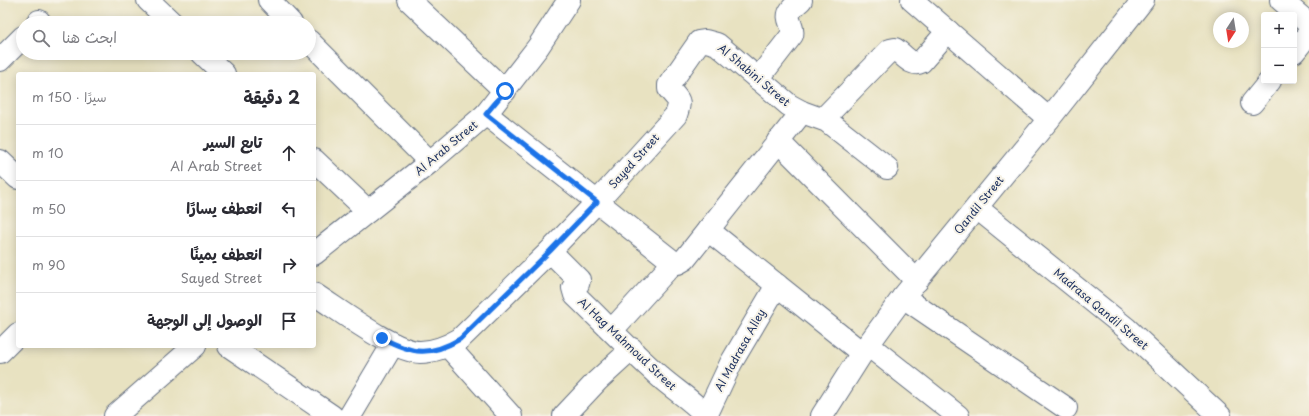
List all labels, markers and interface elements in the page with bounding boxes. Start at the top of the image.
north arrow [1213,12,1249,48]
map controls [1261,12,1297,84]
button: + [1261,12,1297,48]
search box [16,16,316,60]
text: ابحث هنا [62,25,117,48]
icon: search [30,27,52,49]
street label: Al Shabini Street [714,39,795,110]
button: − [1261,48,1297,84]
route start [496,82,514,100]
text: 2 دقيقة [243,84,300,110]
text: سيرًا · 150 m [32,87,107,106]
street label: Al Arab Street [410,116,481,179]
street label: Sayed Street [604,129,663,192]
text: تابع السير [204,130,262,153]
icon: ahead [278,142,300,164]
text: 10 m [32,143,63,162]
text: Al Arab Street [170,156,262,175]
street label: Qandil Street [950,171,1008,238]
text: انعطف يسارًا [186,196,262,219]
icon: left [278,198,300,220]
text: 50 m [32,199,66,218]
text: انعطف يمينًا [190,242,262,265]
icon: right [278,254,300,276]
text: 90 m [32,255,65,274]
street label: Madrasa Qandil Street [1050,264,1153,354]
text: Sayed Street [181,268,262,287]
street label: Al Hag Mahmoud Street [574,293,680,394]
street label: Al Madrasa Alley [710,305,769,394]
text: الوصول إلى الوجهة [147,308,262,331]
icon: arrive [278,310,300,332]
route end [373,329,391,347]

